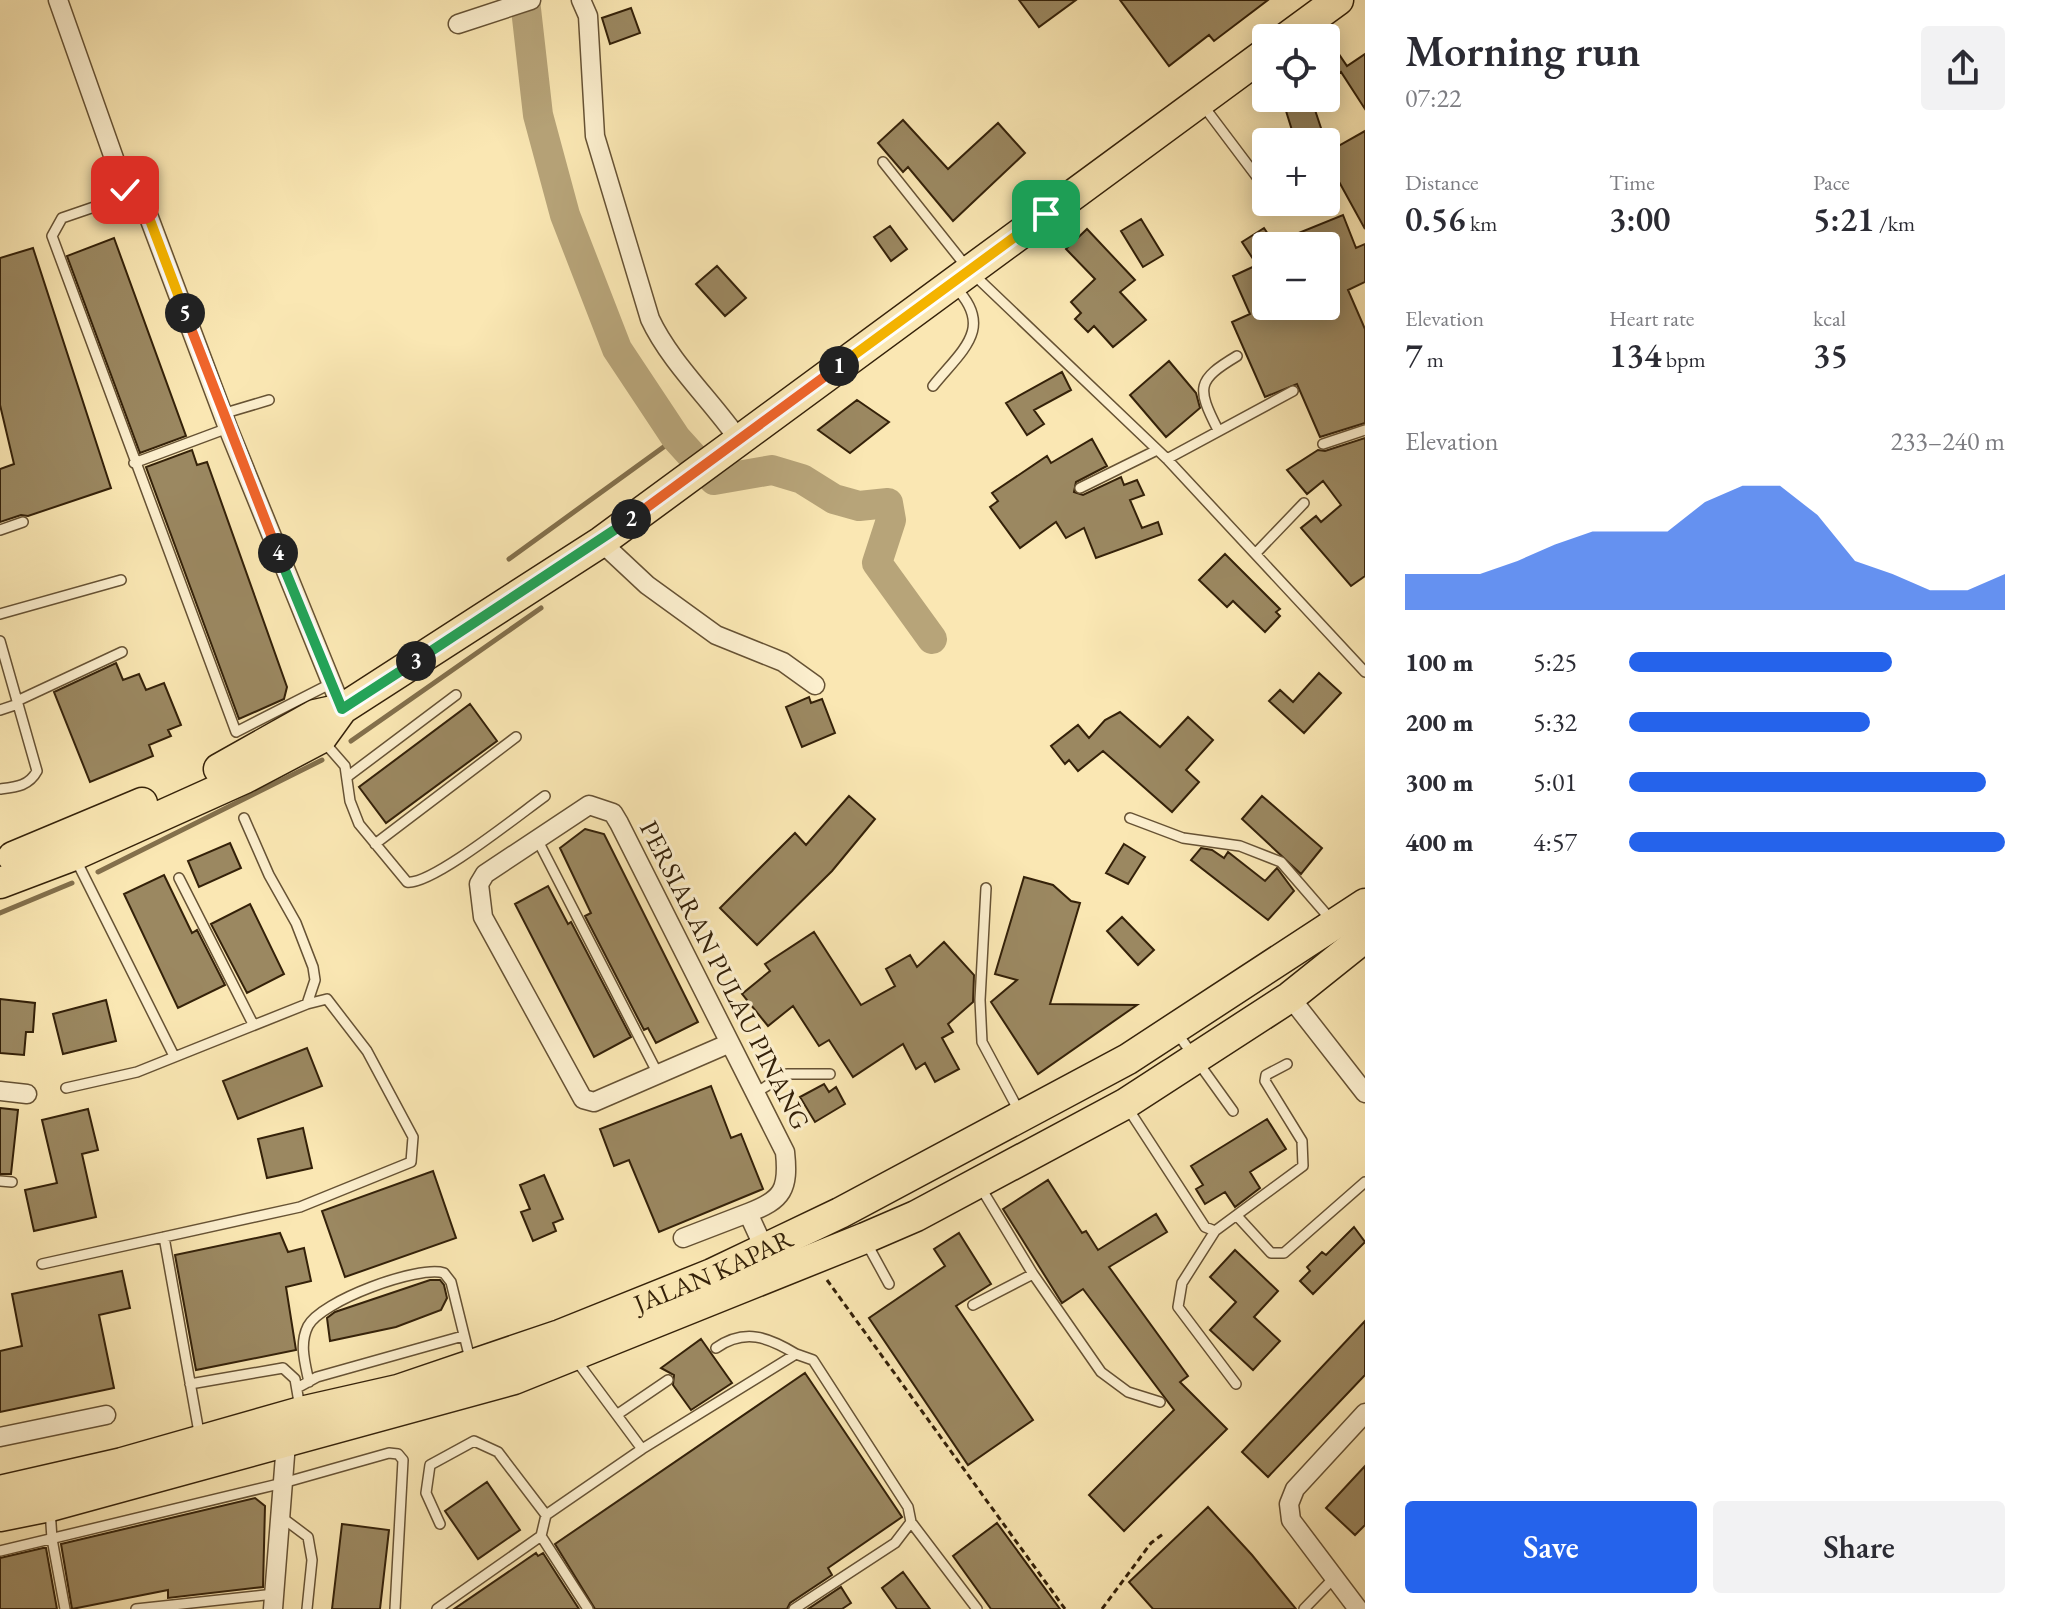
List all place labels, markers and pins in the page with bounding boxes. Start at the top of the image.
pin [91,156,159,224]
pin [1012,180,1080,248]
pin: 5 [165,293,205,333]
pin: 1 [819,346,859,386]
pin: 2 [611,499,651,539]
pin: 4 [258,533,298,573]
pin: 3 [396,641,436,681]

